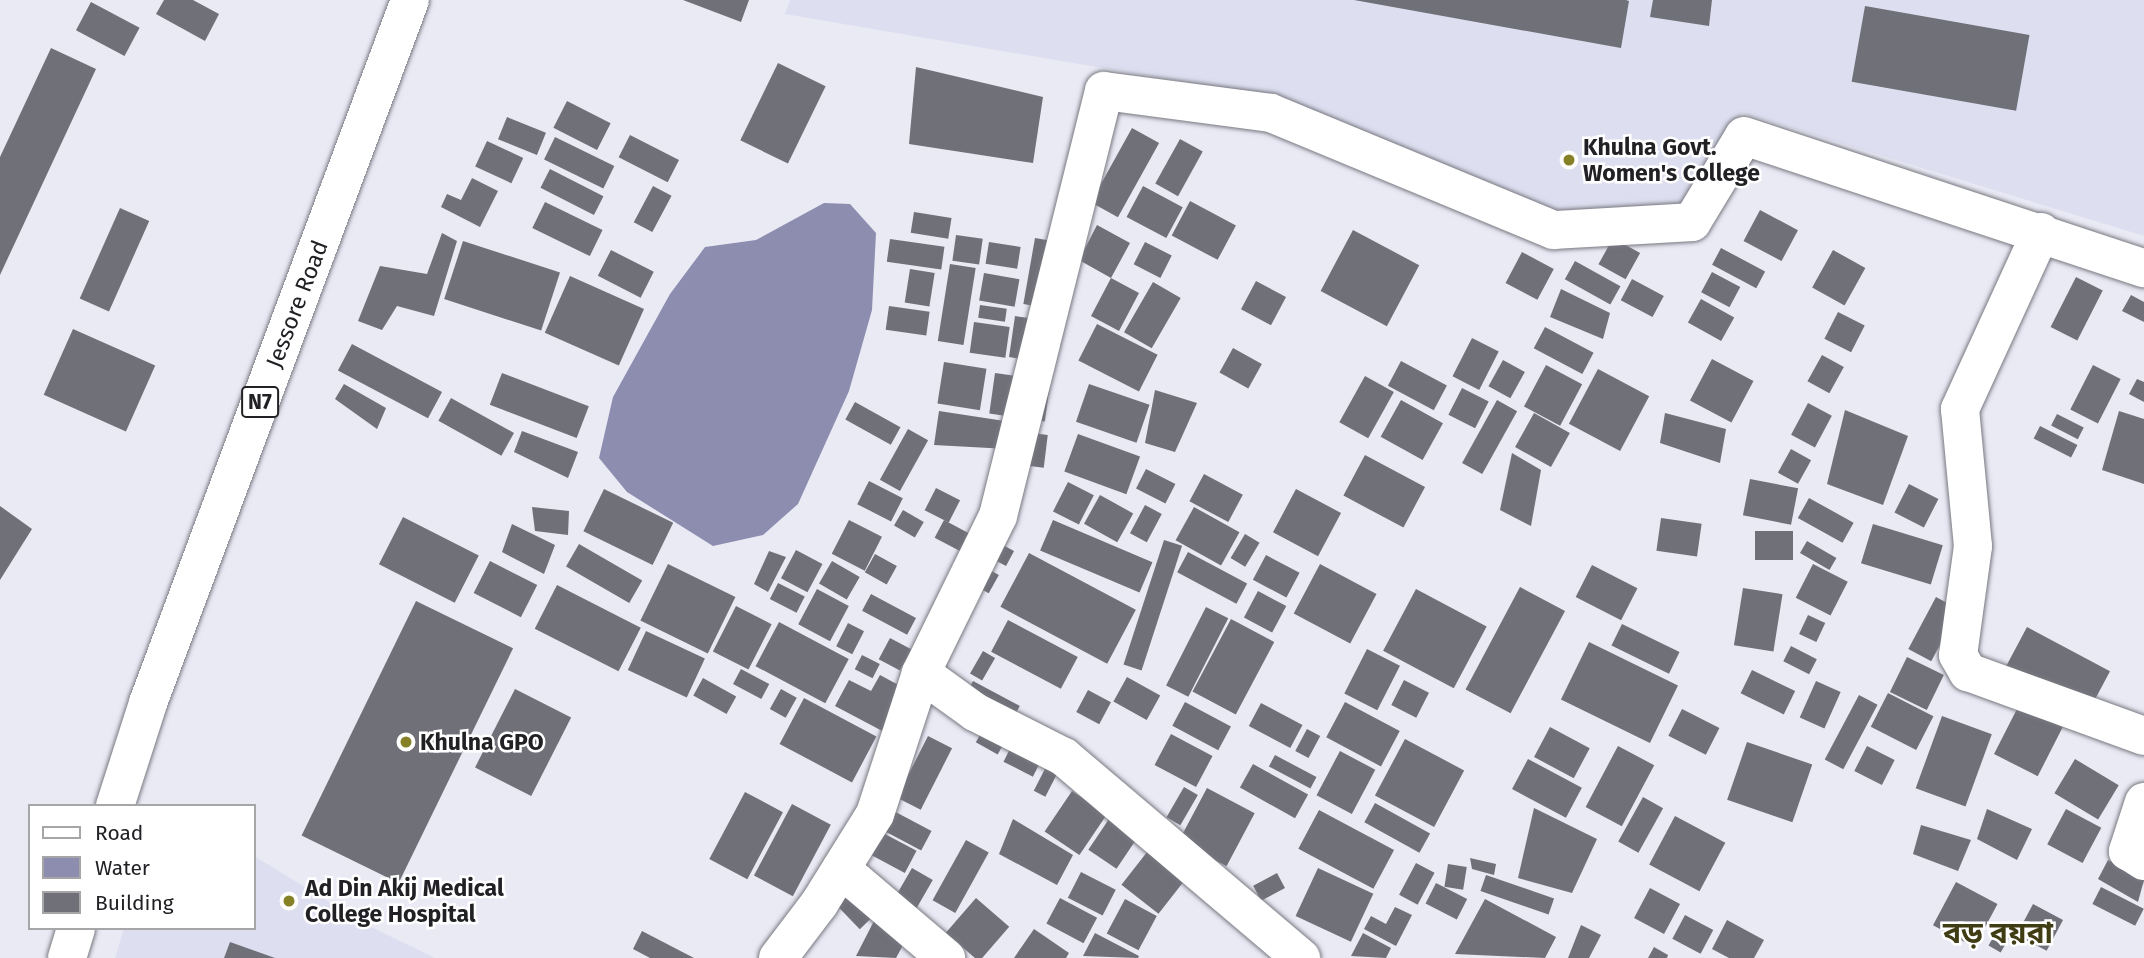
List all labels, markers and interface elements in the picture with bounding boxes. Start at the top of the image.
place label: Khulna Govt. Women's College [1583,133,1760,187]
marker: Khulna Govt. Women's College [1561,152,1577,168]
street label: Jessore Road [260,236,334,372]
road number: N7 [241,384,279,420]
place label: Khulna GPO [420,728,544,756]
marker: Khulna GPO [398,734,414,750]
legend [28,804,256,930]
text: Road [95,820,143,846]
text: Water [95,855,150,881]
place label: Ad Din Akij Medical College Hospital [305,874,504,928]
text: Building [95,890,174,916]
marker: Ad Din Akij Medical College Hospital [279,891,299,911]
district label: বড় বয়রা [1943,915,2053,951]

